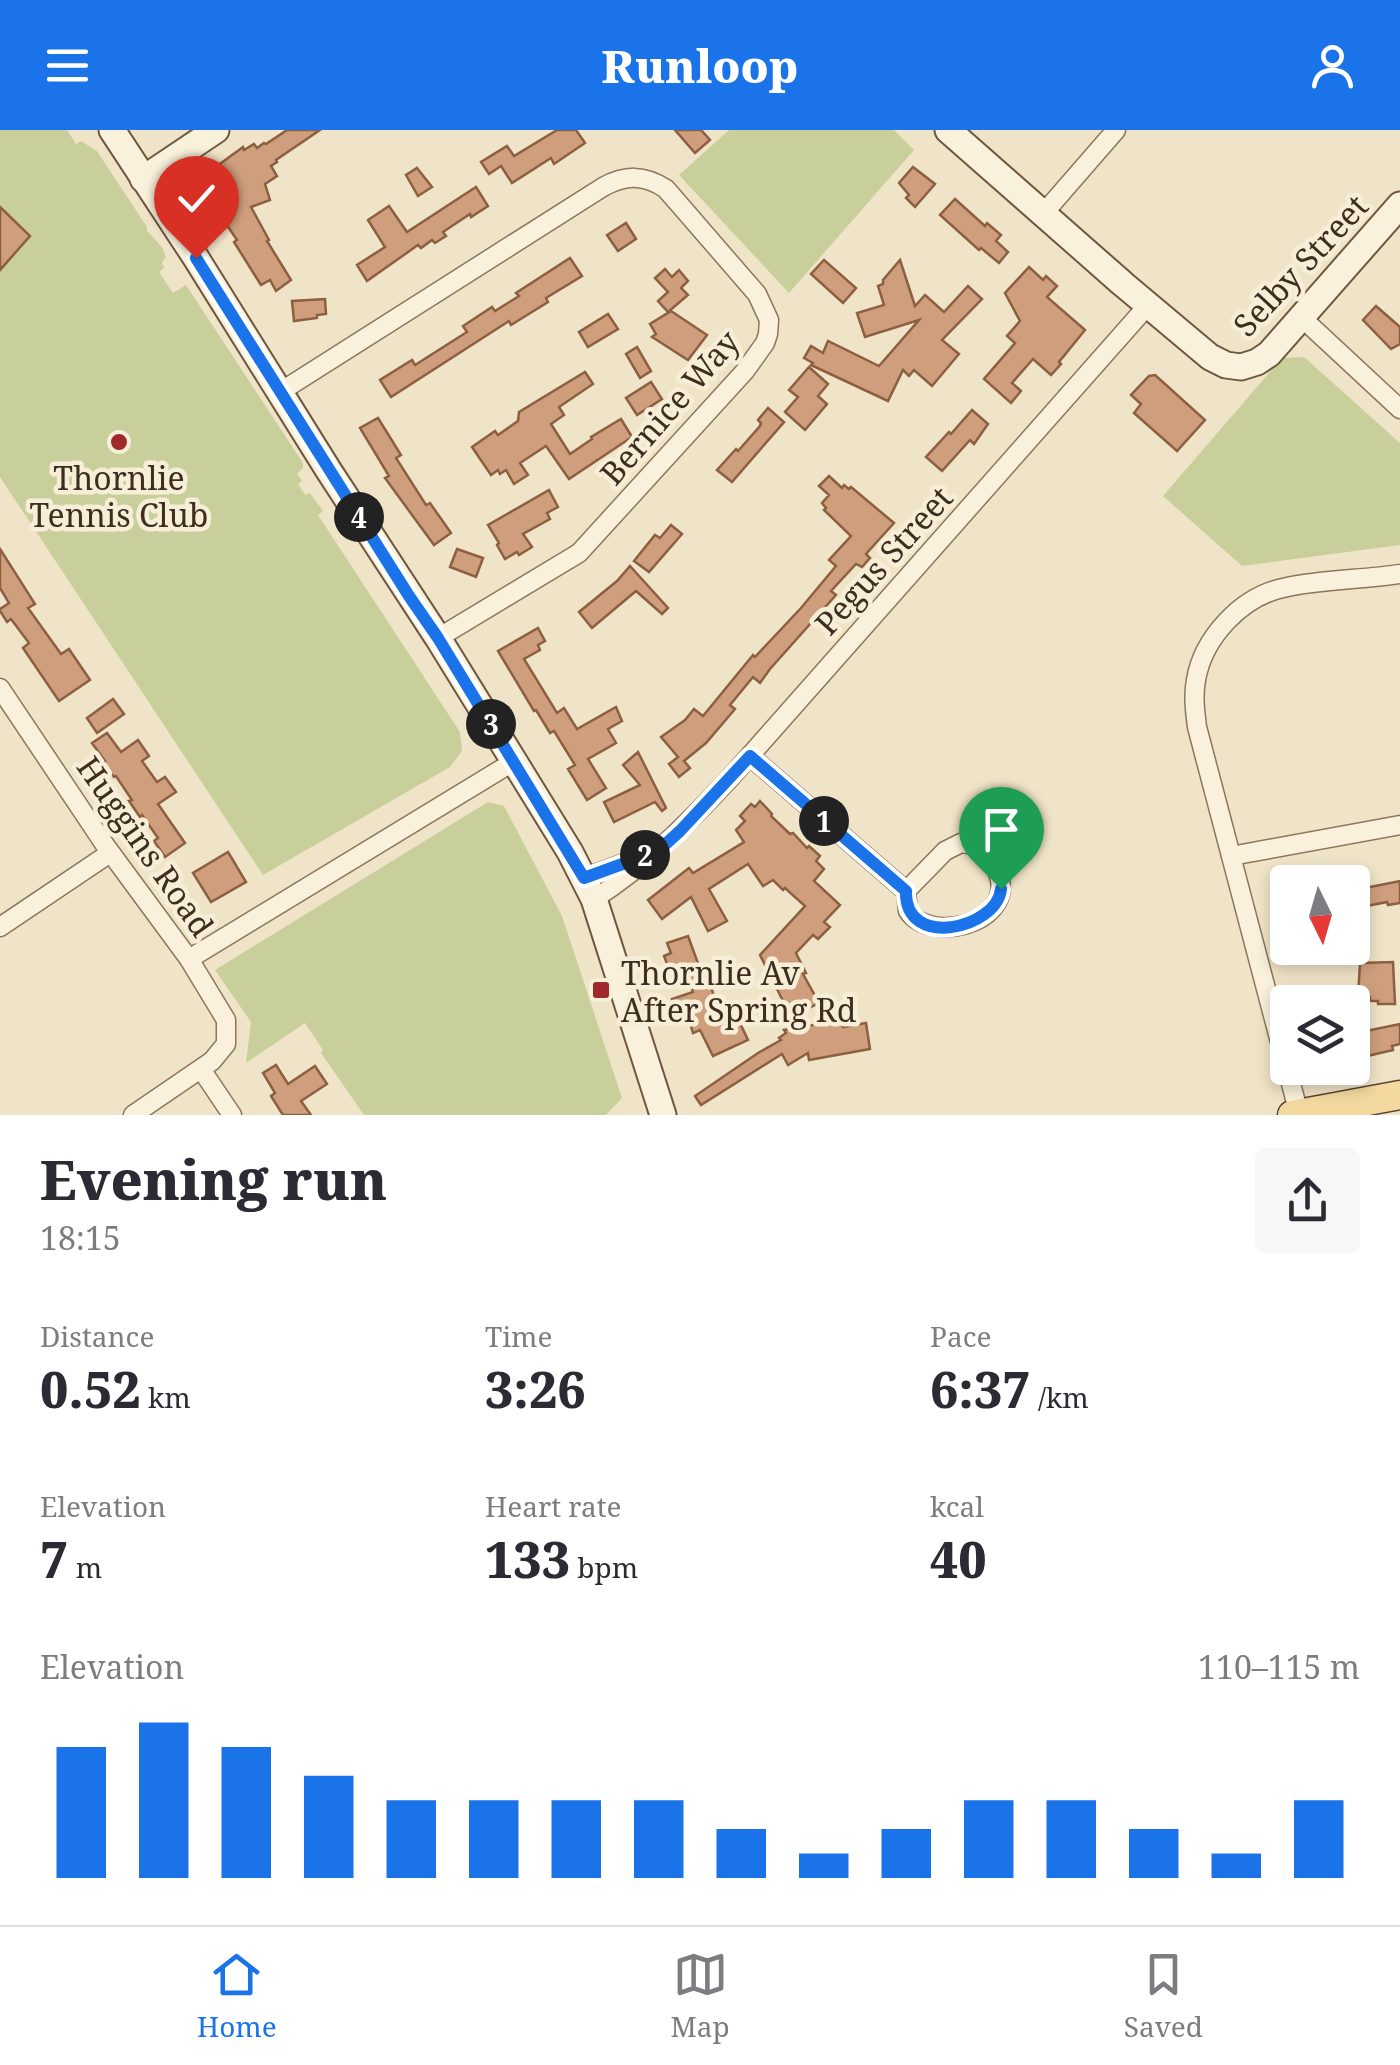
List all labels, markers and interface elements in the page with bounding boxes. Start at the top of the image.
text: Runloop [602,35,798,96]
icon: menu [40,38,95,93]
icon: person [1305,38,1360,93]
pin [154,156,239,259]
icon: check [169,171,224,226]
street label: Selby Street [1223,185,1377,345]
street label: Bernice Way [590,320,749,494]
marker: Thornlie Tennis Club [108,431,130,453]
place label: Thornlie Tennis Club [30,456,208,536]
street label: Pegus Street [805,477,961,643]
pin: 4 [334,492,384,542]
text: 4 [351,498,367,536]
pin: 3 [466,699,516,749]
text: 3 [483,705,499,743]
street label: Huggins Road [68,747,224,945]
pin [959,787,1044,890]
pin: 1 [799,796,849,846]
text: 1 [816,802,832,840]
icon: arrive [974,802,1029,857]
pin: 2 [620,830,670,880]
text: 2 [637,836,653,874]
north arrow [1270,865,1370,965]
map controls [1270,865,1370,1085]
place label: Thornlie Av After Spring Rd [621,951,857,1031]
marker: Thornlie Av After Spring Rd [590,979,612,1001]
button: layers [1270,985,1370,1085]
text: Evening run [40,1141,387,1216]
button: share [1255,1148,1360,1253]
text: 18:15 [40,1216,121,1259]
text: Distance [40,1317,154,1355]
text: Time [485,1317,553,1355]
text: Pace [930,1317,991,1355]
text: 0.52 [40,1355,141,1423]
text: 3:26 [485,1355,586,1423]
text: 6:37 [930,1355,1031,1423]
text: km [141,1378,191,1416]
text: /km [1031,1378,1089,1416]
text: Elevation [40,1487,166,1525]
text: Heart rate [485,1487,622,1525]
text: kcal [930,1487,984,1525]
text: 7 [40,1525,68,1593]
text: 133 [485,1525,570,1593]
text: 40 [930,1525,987,1593]
text: m [68,1548,102,1586]
text: bpm [570,1548,638,1586]
text: Elevation [40,1645,184,1688]
text: 110–115 m [1198,1645,1360,1688]
tab: Home [197,1947,277,2045]
tab: Map [671,1947,730,2045]
tab: Saved [1124,1947,1203,2045]

